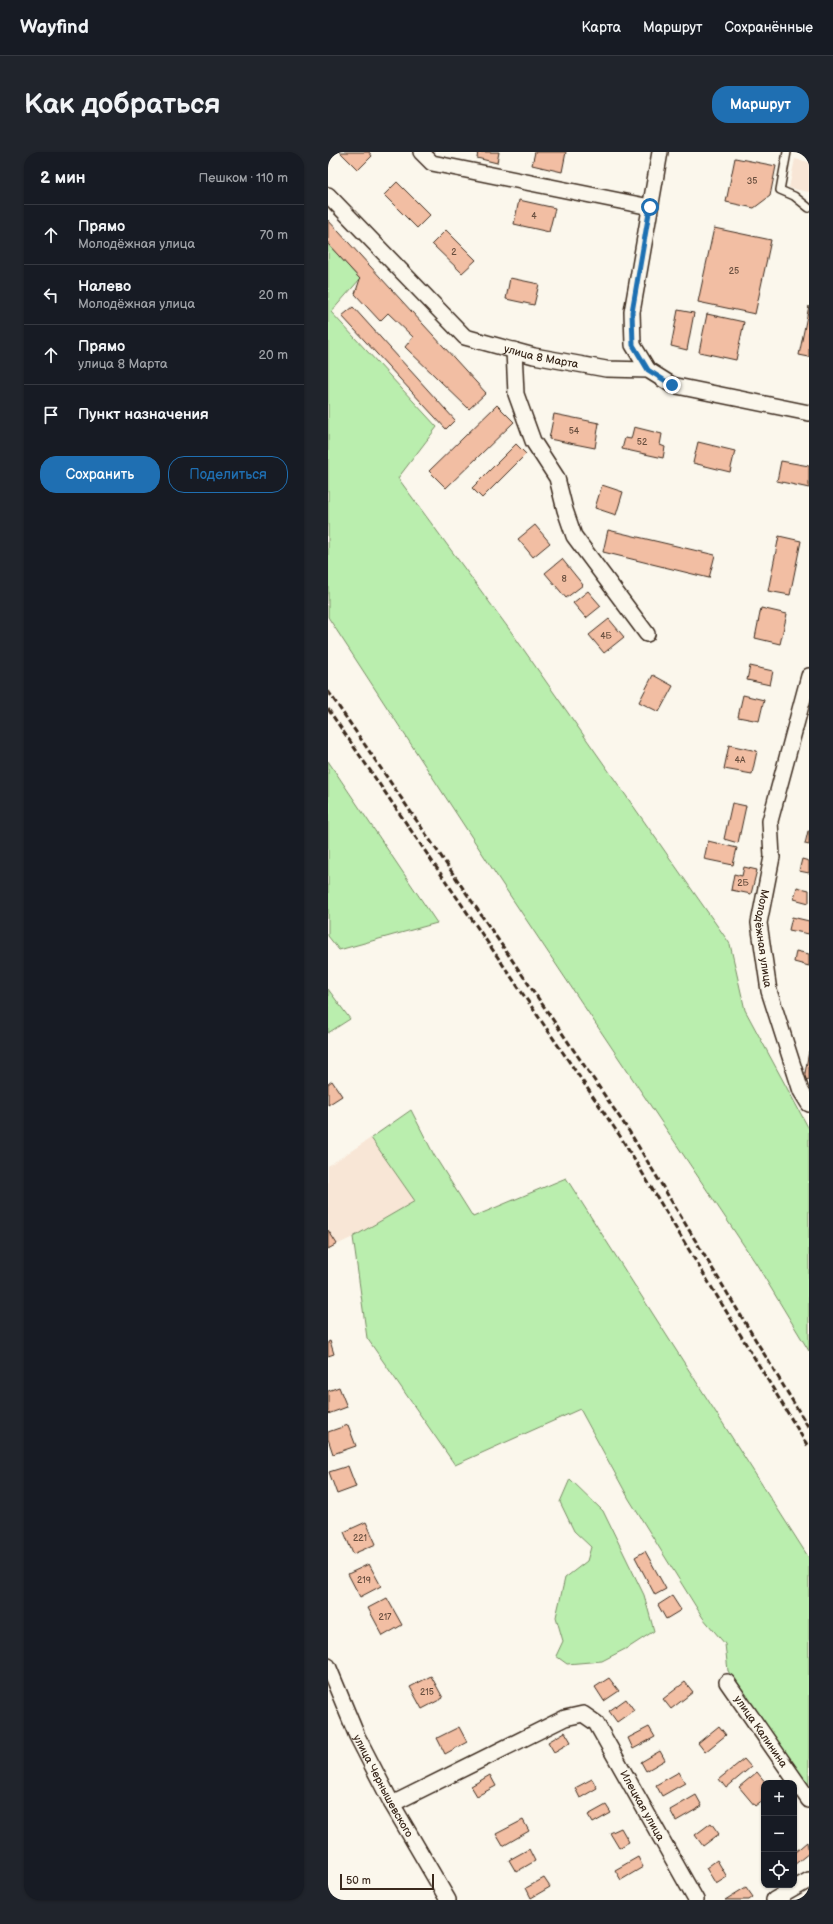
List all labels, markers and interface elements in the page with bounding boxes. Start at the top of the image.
text: Wayfind [20,16,89,39]
text: Карта [582,19,621,36]
text: Маршрут [643,19,703,36]
text: Сохранённые [725,19,813,36]
button: Маршрут [712,86,809,123]
text: Как добраться [24,88,221,121]
text: 2 мин [40,168,86,188]
text: Пешком · 110 m [199,170,288,186]
house number: 35 [747,176,757,187]
route start [641,198,659,216]
house number: 4 [531,211,537,222]
text: Прямо [78,217,125,236]
icon: ahead [40,224,62,246]
text: 70 m [260,227,288,243]
text: Молодёжная улица [78,236,195,252]
house number: 2 [451,247,457,258]
house number: 25 [729,266,739,277]
text: Налево [78,277,131,296]
icon: left [40,284,62,306]
text: 20 m [258,287,288,303]
text: Молодёжная улица [78,296,195,312]
text: Прямо [78,337,125,356]
street label: улица 8 Марта [503,342,580,370]
icon: ahead [40,344,62,366]
text: 20 m [258,347,288,363]
text: улица 8 Марта [78,356,168,372]
route end [663,376,681,394]
icon: arrive [40,404,62,426]
text: Пункт назначения [78,405,209,424]
house number: 54 [569,426,580,437]
house number: 52 [637,437,648,448]
button: Сохранить [40,456,160,493]
button: Поделиться [168,456,288,493]
house number: 8 [561,574,567,585]
house number: 4Б [600,631,613,642]
house number: 4А [735,755,746,766]
house number: 2Б [737,878,750,889]
street label: Молодёжная улица [752,888,775,989]
house number: 221 [353,1533,367,1544]
house number: 219 [357,1575,371,1586]
house number: 217 [378,1612,392,1623]
house number: 215 [420,1687,434,1698]
street label: улица Калинина [732,1693,791,1770]
street label: улица Чернышевского [351,1732,416,1839]
street label: Илецкая улица [617,1768,668,1843]
map controls [761,1780,797,1888]
button: + [761,1780,797,1816]
button: − [761,1816,797,1852]
button: locate [761,1852,797,1888]
scale bar [340,1872,434,1891]
text: 50 m [346,1874,371,1887]

